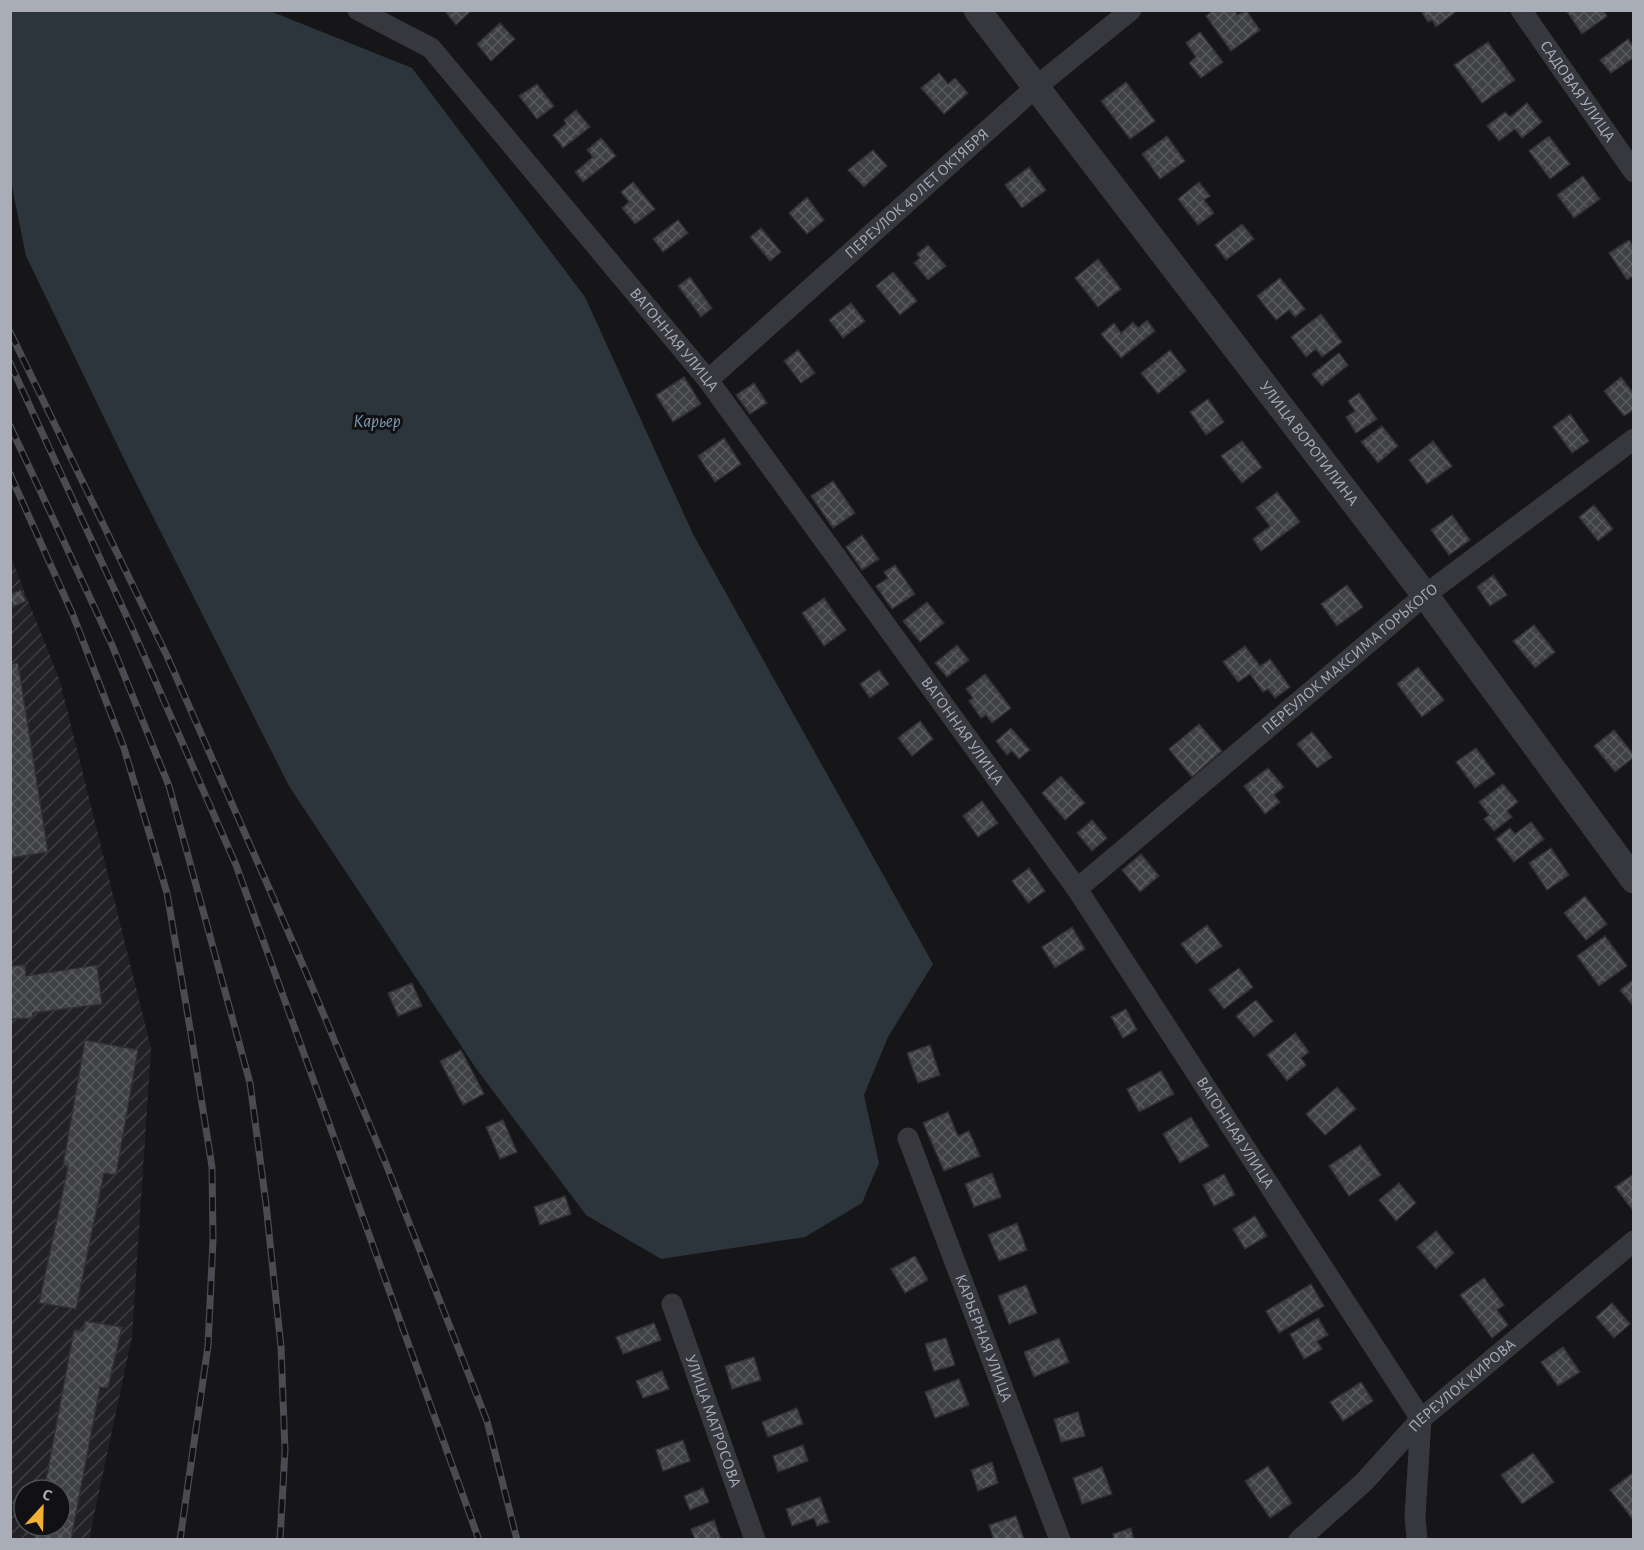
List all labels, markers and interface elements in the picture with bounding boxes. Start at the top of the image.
street label: САДОВАЯ УЛИЦА [1537,38,1619,145]
street label: ПЕРЕУЛОК 40 ЛЕТ ОКТЯБРЯ [842,125,992,262]
street label: ВАГОННАЯ УЛИЦА [627,285,722,395]
street label: УЛИЦА ВОРОТИЛИНА [1257,378,1362,509]
water label: Карьер [354,413,401,431]
street label: ПЕРЕУЛОК МАКСИМА ГОРЬКОГО [1259,580,1441,737]
street label: ВАГОННАЯ УЛИЦА [918,674,1007,788]
street label: ВАГОННАЯ УЛИЦА [1193,1074,1277,1192]
street label: КАРЬЕРНАЯ УЛИЦА [952,1272,1015,1405]
street label: ПЕРЕУЛОК КИРОВА [1405,1335,1519,1435]
street label: УЛИЦА МАТРОСОВА [682,1353,744,1490]
north arrow [12,1478,72,1538]
text: С [40,1486,54,1504]

